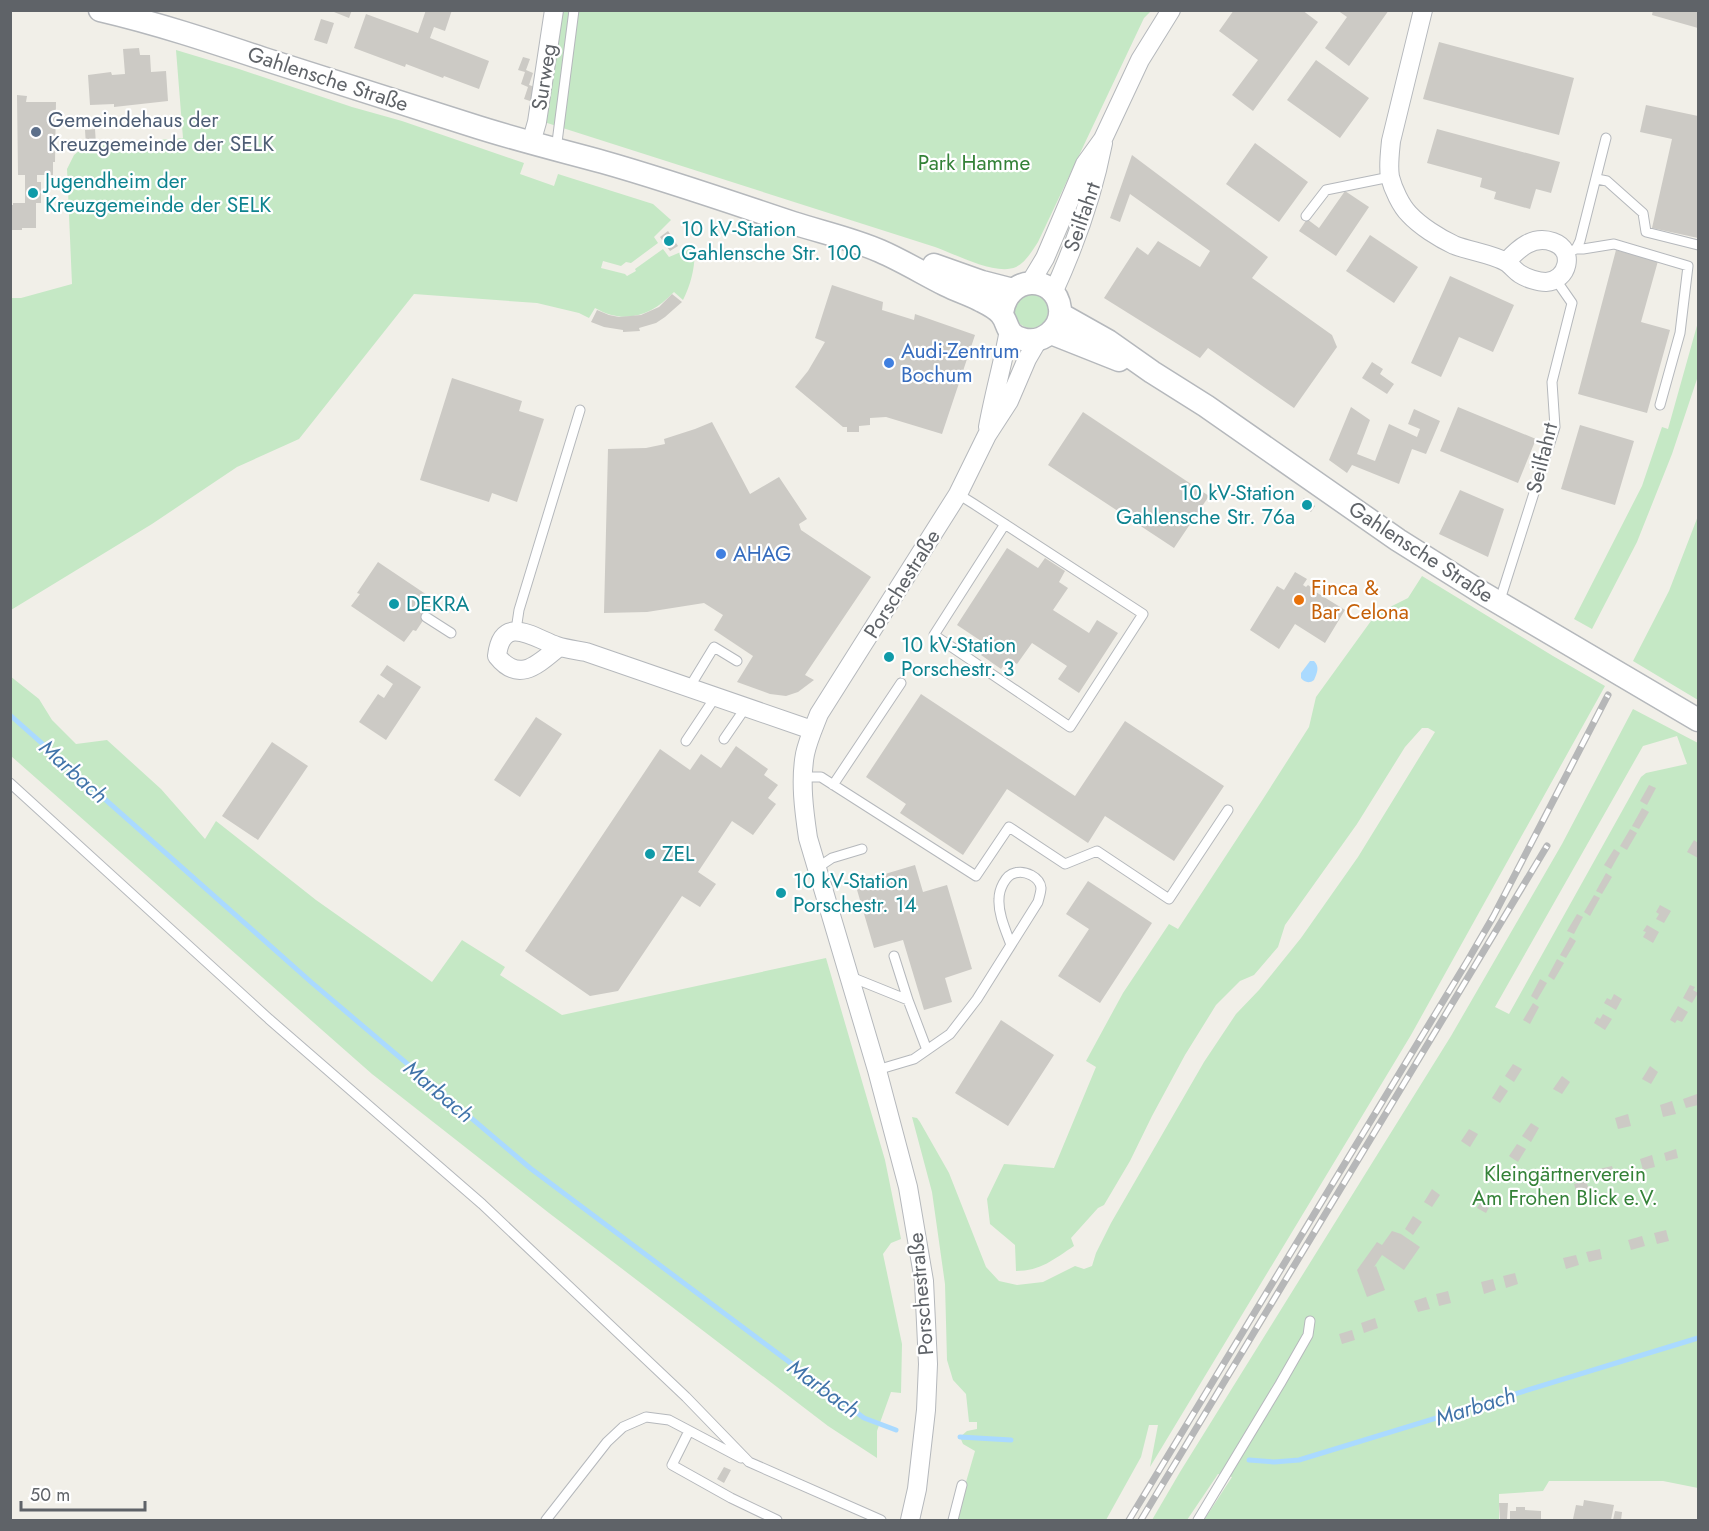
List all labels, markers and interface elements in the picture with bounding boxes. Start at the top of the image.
street label: Gahlensche Straße [244,39,412,119]
street label: Surweg [524,42,564,112]
place label: Gemeindehaus der Kreuzgemeinde der SELK [48,105,274,159]
marker: Gemeindehaus der Kreuzgemeinde der SELK [29,125,43,139]
park label: Park Hamme [918,148,1030,178]
place label: Jugendheim der Kreuzgemeinde der SELK [42,166,271,220]
street label: Seilfahrt [1056,178,1108,256]
marker: Jugendheim der Kreuzgemeinde der SELK [26,186,40,200]
place label: 10 kV-Station Gahlensche Str. 100 [681,214,861,268]
marker: 10 kV-Station Gahlensche Str. 100 [662,234,676,248]
place label: Audi-Zentrum Bochum [901,336,1020,390]
marker: Audi-Zentrum Bochum [882,356,896,370]
street label: Seilfahrt [1519,419,1565,497]
place label: 10 kV-Station Gahlensche Str. 76a [1116,478,1295,532]
street label: Gahlensche Straße [1343,494,1499,610]
marker: 10 kV-Station Gahlensche Str. 76a [1300,498,1314,512]
street label: Porschestraße [857,524,948,644]
place label: AHAG [733,539,791,569]
marker: AHAG [714,547,728,561]
place label: Finca & Bar Celona [1311,573,1409,627]
place label: DEKRA [406,589,469,619]
marker: Finca & Bar Celona [1292,593,1306,607]
marker: DEKRA [387,597,401,611]
place label: 10 kV-Station Porschestr. 3 [901,630,1016,684]
marker: 10 kV-Station Porschestr. 3 [882,650,896,664]
water label: Marbach [33,731,115,811]
place label: ZEL [662,839,695,869]
marker: ZEL [643,847,657,861]
place label: 10 kV-Station Porschestr. 14 [793,866,917,920]
marker: 10 kV-Station Porschestr. 14 [774,886,788,900]
water label: Marbach [397,1052,481,1130]
park label: Kleingärtnerverein Am Frohen Blick e.V. [1472,1159,1658,1213]
street label: Porschestraße [901,1231,941,1357]
water label: Marbach [781,1351,867,1425]
water label: Marbach [1431,1379,1519,1433]
scale bar [21,1474,146,1512]
text: 50 m [30,1482,70,1508]

